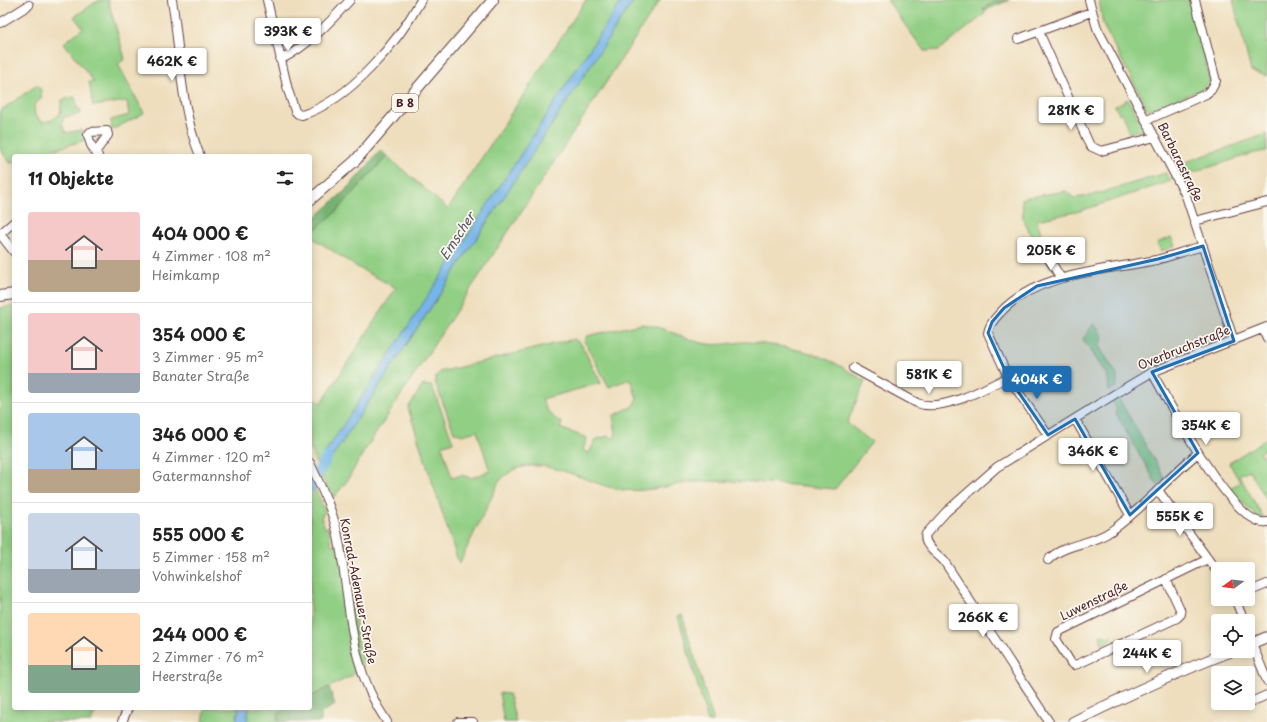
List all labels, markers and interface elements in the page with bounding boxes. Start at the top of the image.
pin: 393K € [255,18,321,52]
text: 393K € [264,21,312,40]
pin: 462K € [139,48,205,82]
text: 462K € [147,51,197,70]
road number: B 8 [392,94,418,112]
pin: 281K € [1038,97,1104,131]
text: 281K € [1048,100,1094,119]
street label: Barbarastraße [1154,119,1208,204]
text: 11 Objekte [28,165,114,191]
icon: filters [274,167,296,189]
water label: Emscher [434,207,480,263]
text: 404 000 € [152,220,248,246]
icon: home [60,228,108,276]
pin: 205K € [1018,237,1084,271]
text: 205K € [1026,240,1076,259]
text: 4 Zimmer · 108 m² [152,246,271,265]
text: Heimkamp [152,265,220,284]
street label: Overbruchstraße [1135,320,1232,374]
text: 354 000 € [152,321,246,347]
icon: home [60,329,108,377]
text: 3 Zimmer · 95 m² [152,347,264,366]
pin: 581K € [896,361,962,395]
text: 581K € [906,364,952,383]
text: Banater Straße [152,366,249,385]
pin: 404K € [1004,366,1070,400]
text: 404K € [1011,369,1063,388]
pin: 354K € [1173,412,1239,446]
text: 354K € [1181,415,1231,434]
text: 346 000 € [152,421,247,447]
icon: home [60,429,108,477]
pin: 346K € [1060,438,1126,472]
text: 346K € [1067,441,1119,460]
text: 4 Zimmer · 120 m² [152,447,271,466]
text: Gatermannshof [152,466,251,485]
pin: 555K € [1147,503,1213,537]
text: 555K € [1156,506,1204,525]
street label: Konrad-Adenauer-Straße [336,516,382,665]
text: 555 000 € [152,521,244,547]
icon: home [60,529,108,577]
text: 5 Zimmer · 158 m² [152,547,270,566]
north arrow [1211,562,1255,606]
map controls [1211,562,1255,710]
text: Vohwinkelshof [152,566,242,585]
street label: Luwenstraße [1057,576,1131,624]
pin: 266K € [950,604,1016,638]
text: 266K € [958,607,1008,626]
button: locate [1211,614,1255,658]
text: 244 000 € [152,621,247,647]
icon: home [60,629,108,677]
pin: 244K € [1114,640,1180,674]
text: 244K € [1122,643,1172,662]
text: 2 Zimmer · 76 m² [152,647,264,666]
text: Heerstraße [152,666,222,685]
button: layers [1211,666,1255,710]

